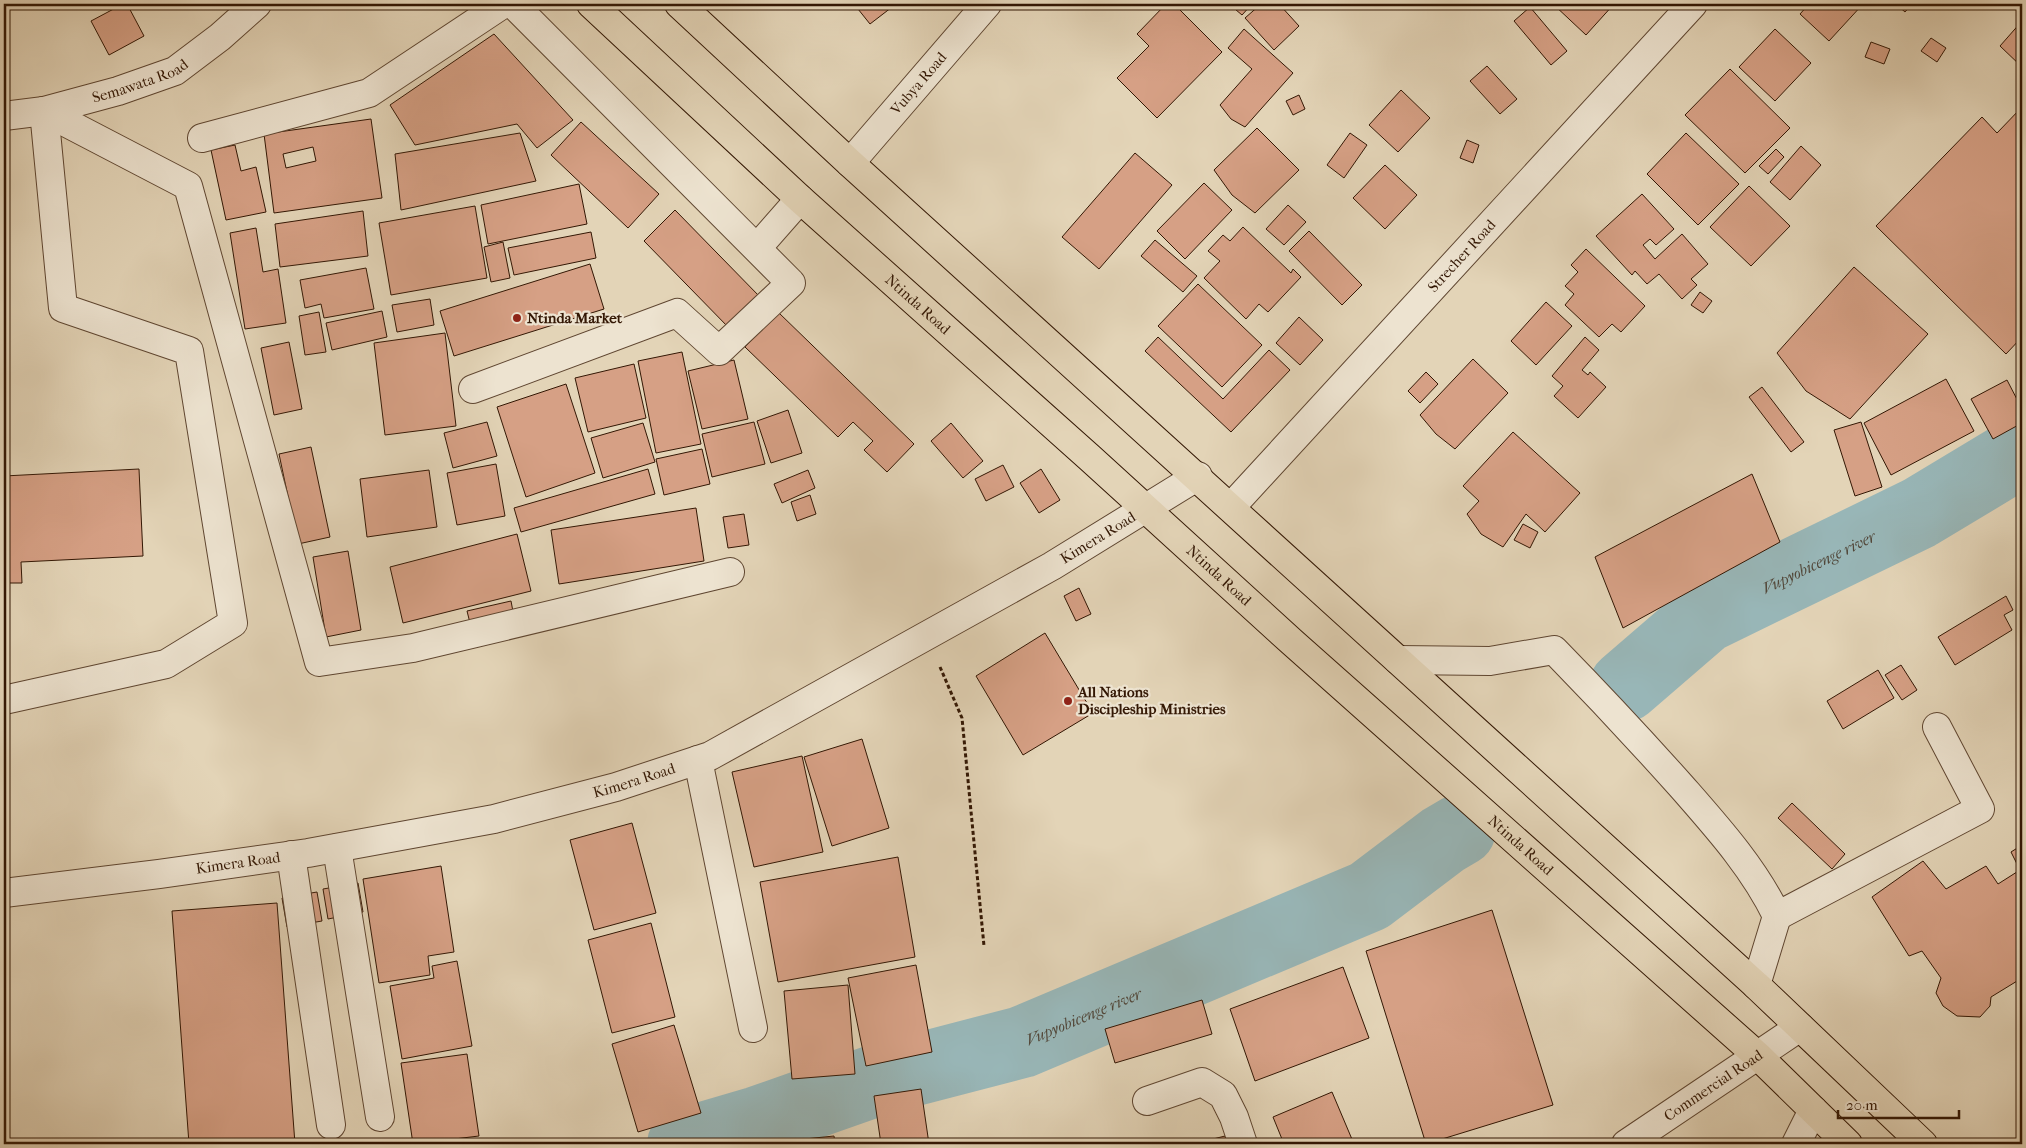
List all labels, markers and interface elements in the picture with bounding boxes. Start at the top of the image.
street label: Vubya Road [886,48,951,119]
street label: Semawata Road [90,55,192,107]
street label: Strecher Road [1424,215,1500,296]
street label: Ntinda Road [882,271,955,339]
place label: Ntinda Market [527,309,623,327]
marker: Ntinda Market [511,312,523,324]
street label: Kimera Road [1057,507,1140,568]
water label: Vupyobicenge river [1759,526,1880,598]
street label: Ntinda Road [1183,541,1256,610]
place label: All Nations Discipleship Ministries [1077,683,1226,718]
marker: All Nations Discipleship Ministries [1062,695,1074,707]
street label: Kimera Road [591,759,678,802]
street label: Ntinda Road [1484,812,1558,880]
street label: Kimera Road [195,848,282,878]
water label: Vupyobicenge river [1023,983,1146,1049]
street label: Commercial Road [1660,1045,1767,1125]
scale bar [1838,1088,1960,1120]
text: 20 m [1846,1096,1878,1114]

